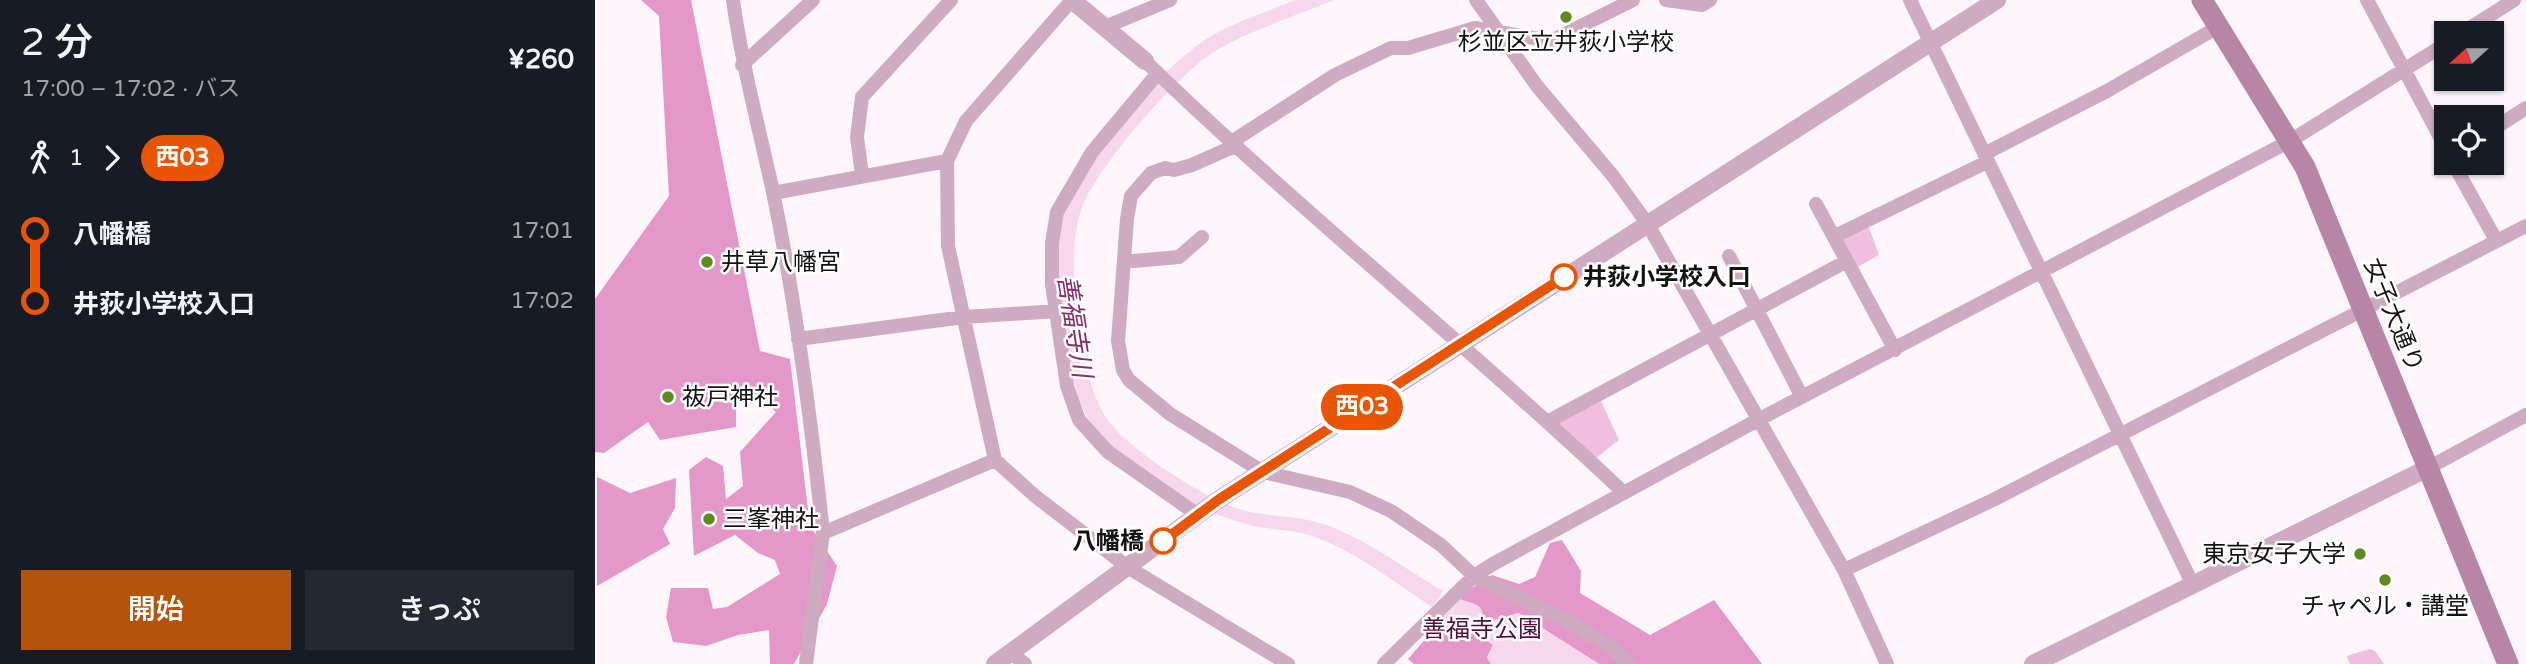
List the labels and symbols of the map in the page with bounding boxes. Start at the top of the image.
marker: 杉並区立井荻小学校 [1558,9,1574,25]
north arrow [2434,21,2504,91]
place label: 杉並区立井荻小学校 [1458,28,1674,57]
place label: 井草八幡宮 [721,248,841,277]
marker: 井草八幡宮 [699,254,715,270]
street label: 女子大通り [2358,254,2429,376]
place label: 井荻小学校入口 [1583,263,1751,292]
marker: 井荻小学校入口 [1551,264,1577,290]
water label: 善福寺川 [1051,272,1098,383]
place label: 鿆戸神社 [682,383,778,412]
line badge: 西03 [1322,384,1402,430]
marker: 鿆戸神社 [660,389,676,405]
place label: 三峯神社 [723,505,819,534]
marker: 三峯神社 [701,511,717,527]
place label: 八幡橋 [1072,527,1144,556]
marker: 八幡橋 [1150,528,1176,554]
place label: 東京女子大学 [2202,540,2346,569]
marker: 東京女子大学 [2352,546,2368,562]
marker: チャペル・講堂 [2377,572,2393,588]
place label: チャペル・講堂 [2301,592,2469,621]
park label: 善福寺公園 [1422,615,1542,644]

